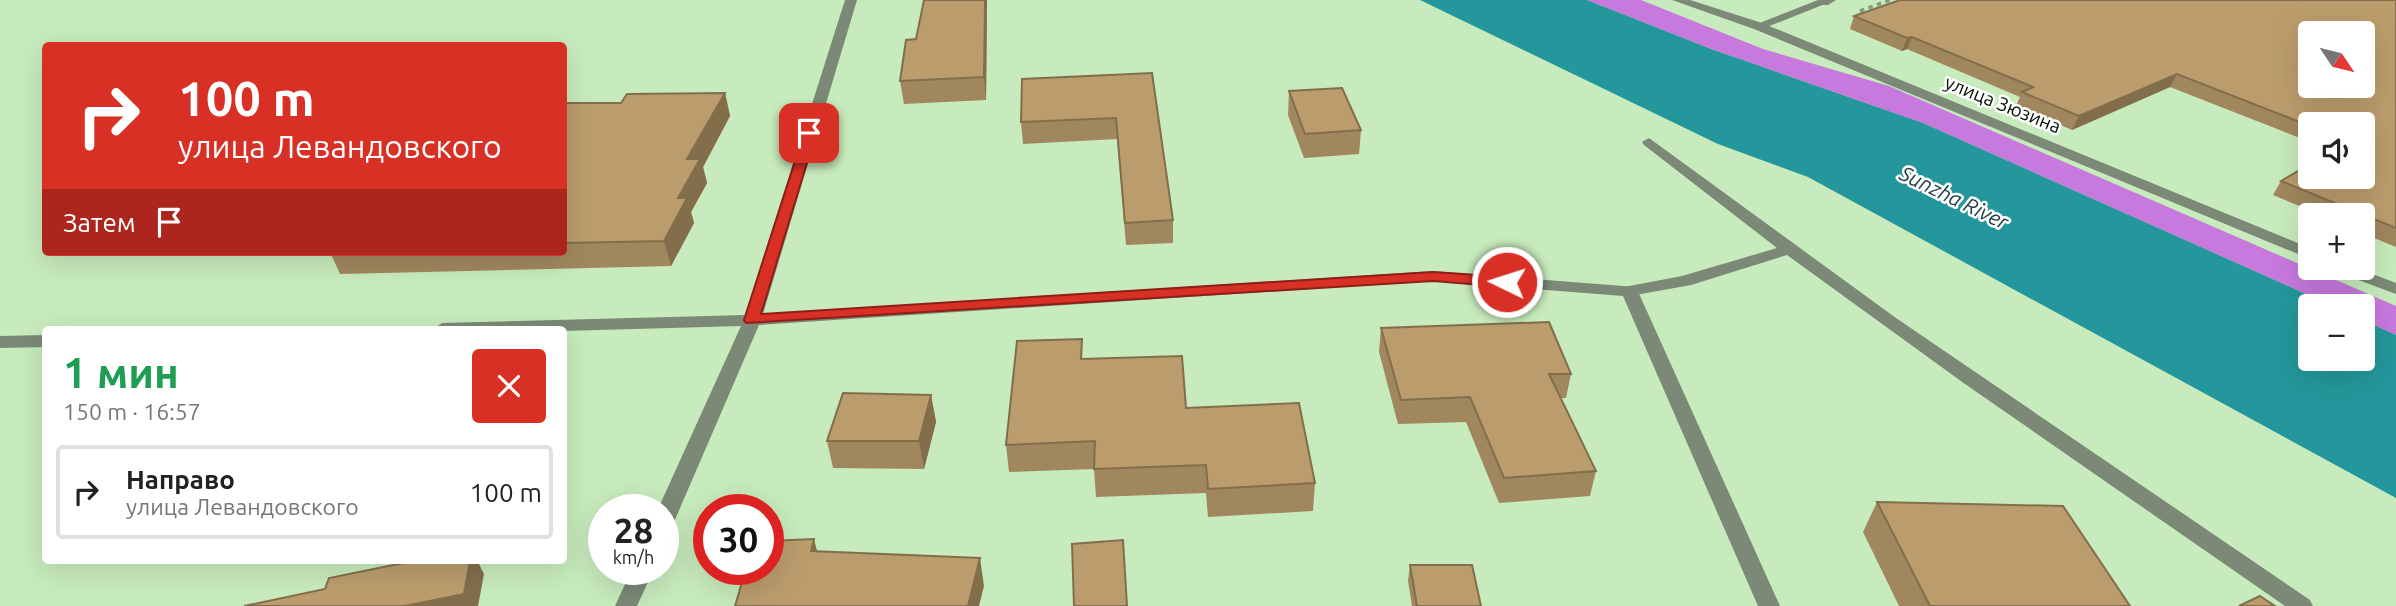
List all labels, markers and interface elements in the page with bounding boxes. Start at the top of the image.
north arrow [2298,21,2375,98]
map controls [2298,21,2375,371]
icon: right [63,70,154,161]
text: 100 m [178,70,315,125]
street label: улица Зюзина [1942,71,2064,137]
pin [779,103,839,163]
button: sound [2298,112,2375,189]
icon: arrive [790,114,828,152]
text: улица Левандовского [178,128,502,164]
water label: Sunzha River [1895,160,2013,234]
icon: arrive [150,203,188,241]
button: + [2298,203,2375,280]
text: Затем [63,208,136,237]
position arrow [1470,245,1544,319]
button: − [2298,294,2375,371]
text: 1 мин [63,349,179,396]
button: close [472,349,546,423]
text: 150 m · 16:57 [63,399,201,424]
text: Направо [126,465,235,494]
icon: right [67,473,105,511]
text: 100 m [470,478,542,507]
text: улица Левандовского [126,494,359,519]
speed limit sign: 30 [693,494,784,585]
text: 28 [614,510,653,550]
text: km/h [613,547,654,567]

